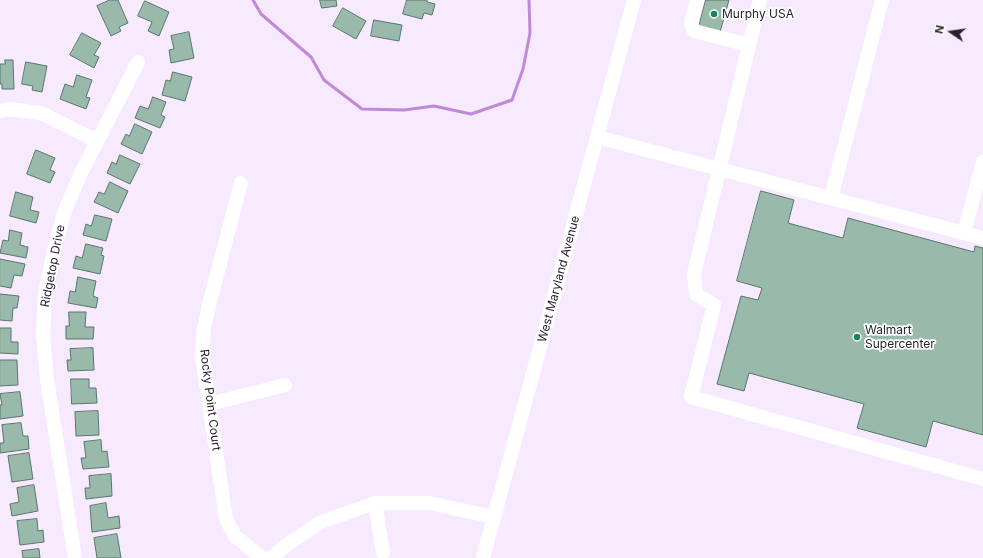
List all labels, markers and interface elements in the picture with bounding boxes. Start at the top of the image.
place label: Murphy USA [722,7,794,21]
marker: Murphy USA [709,9,719,19]
north arrow [931,12,971,52]
text: N [932,24,947,35]
street label: West Maryland Avenue [535,214,583,344]
street label: Ridgetop Drive [38,223,68,309]
place label: Walmart Supercenter [865,323,935,351]
marker: Walmart Supercenter [852,332,862,342]
street label: Rocky Point Court [197,348,223,452]

